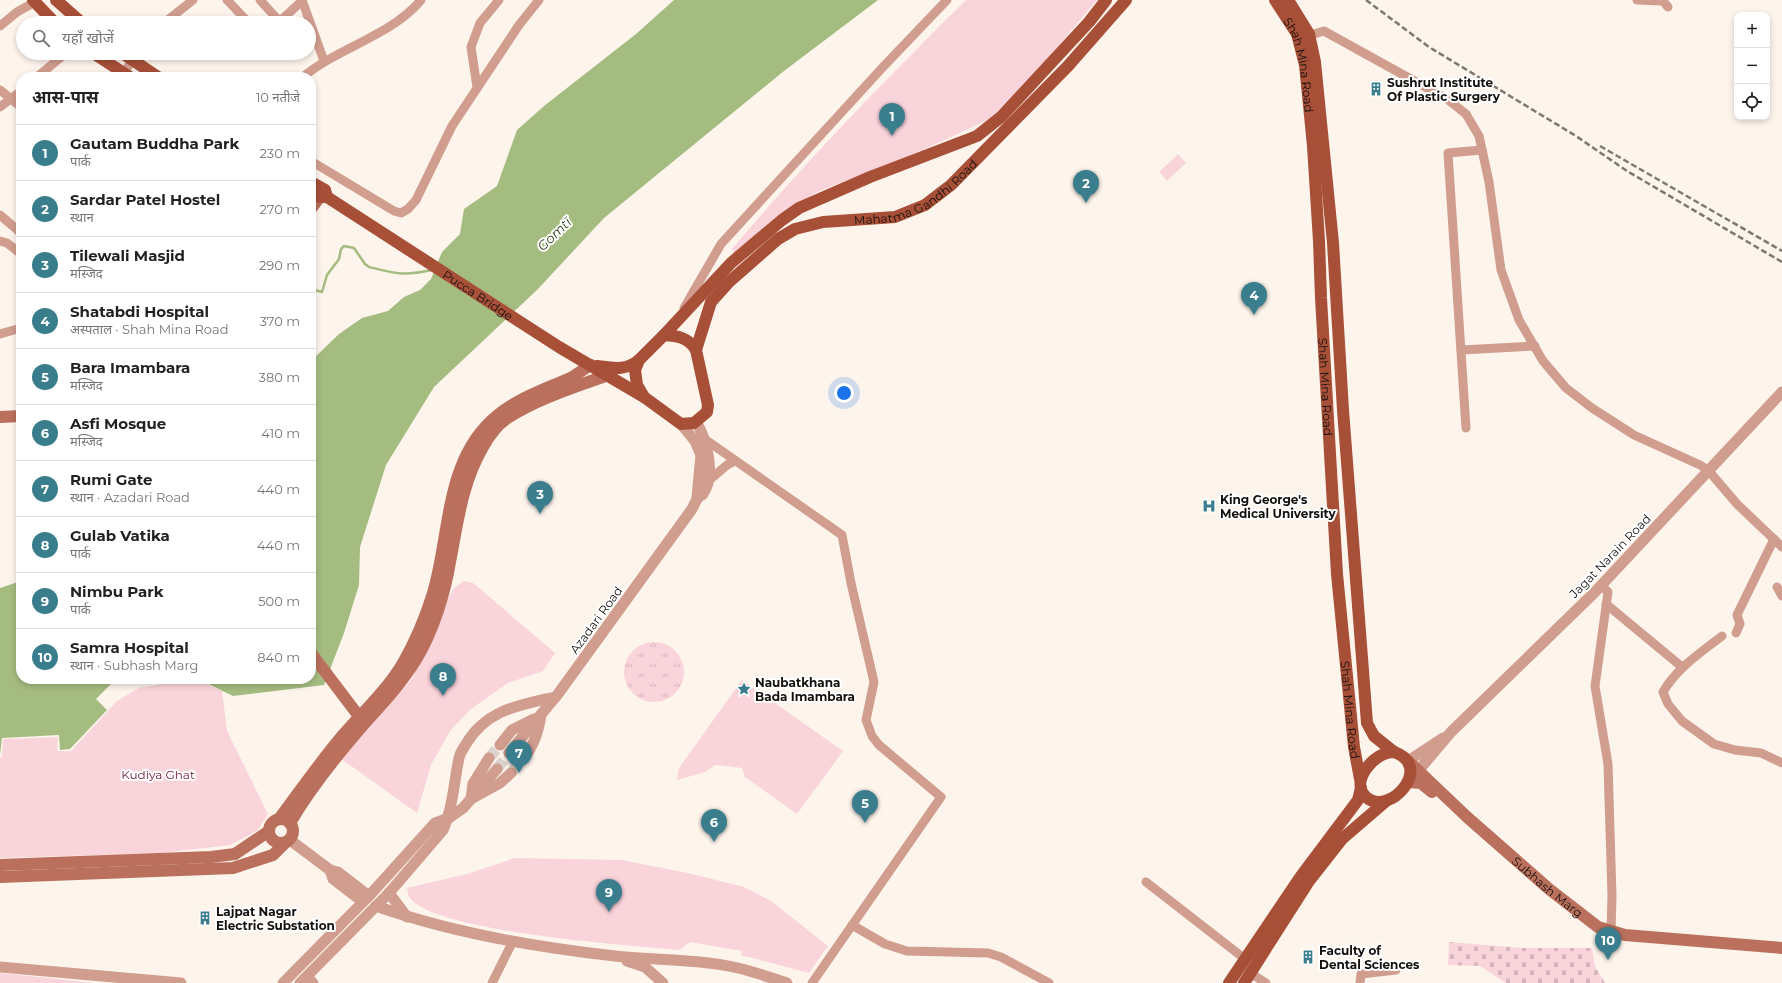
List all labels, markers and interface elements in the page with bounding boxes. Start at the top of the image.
map controls [1734,12,1770,120]
button: + [1734,12,1770,48]
street label: Shah Mina Road [1281,14,1317,113]
search box [16,16,316,60]
icon: search [30,27,52,49]
text: यहाँ खोजें [62,28,114,47]
button: − [1734,48,1770,84]
place label: Sushrut Institute Of Plastic Surgery [1387,75,1501,104]
building icon: Sushrut Institute Of Plastic Surgery [1368,81,1384,97]
button: locate [1734,84,1770,120]
text: आस-पास [32,87,99,107]
text: 10 नतीजे [256,89,300,105]
pin: 1 [879,103,905,136]
text: Gautam Buddha Park [70,134,239,153]
text: 1 [42,145,48,161]
text: 230 m [259,145,300,161]
text: पार्क [70,153,91,169]
street label: Mahatma Gandhi Road [853,156,980,227]
pin: 2 [1073,170,1099,203]
text: Sardar Patel Hostel [70,190,220,209]
text: 2 [41,201,49,217]
text: 270 m [259,201,300,217]
text: स्थान [70,209,94,225]
water label: Gomtī [534,213,575,254]
text: Tilewali Masjid [70,246,185,265]
text: 3 [41,257,49,273]
text: 290 m [259,257,300,273]
text: मस्जिद [70,265,103,281]
street label: Pucca Bridge [440,266,516,323]
pin: 4 [1241,282,1267,315]
text: Shatabdi Hospital [70,302,209,321]
text: 4 [41,313,49,329]
text: 370 m [260,313,300,329]
text: अस्पताल · Shah Mina Road [70,321,228,337]
street label: Shah Mina Road [1316,337,1336,436]
text: Bara Imambara [70,358,190,377]
text: 5 [41,369,49,385]
text: 380 m [259,369,300,385]
text: मस्जिद [70,377,103,393]
your location [834,383,854,403]
text: Asfi Mosque [70,414,166,433]
text: 6 [41,425,49,441]
text: 410 m [261,425,300,441]
text: मस्जिद [70,433,103,449]
text: Rumi Gate [70,470,152,489]
text: 7 [41,481,49,497]
text: 440 m [257,481,300,497]
pin: 3 [527,481,553,514]
text: स्थान · Azadari Road [70,489,190,505]
place label: King George's Medical University [1220,492,1336,521]
hospital icon: King George's Medical University [1201,498,1217,514]
street label: Jagat Narain Road [1566,511,1654,602]
text: Gulab Vatika [70,526,170,545]
text: 8 [41,537,49,553]
text: 440 m [257,537,300,553]
text: पार्क [70,545,91,561]
text: Nimbu Park [70,582,164,601]
street label: Azadari Road [567,583,625,657]
text: 9 [41,593,49,609]
text: 500 m [258,593,300,609]
text: पार्क [70,601,91,617]
text: Samra Hospital [70,638,189,657]
text: 10 [38,649,52,665]
text: 840 m [257,649,300,665]
text: स्थान · Subhash Marg [70,657,198,673]
street label: Shah Mina Road [1338,660,1364,760]
pin: 8 [430,663,456,696]
place label: Naubatkhana Bada Imambara [755,675,855,704]
place icon: Naubatkhana Bada Imambara [736,681,752,697]
pin: 7 [506,740,532,773]
park label: Kudiya Ghat [121,767,195,782]
pin: 5 [852,790,878,823]
pin: 6 [701,809,727,842]
street label: Subhash Marg [1509,853,1586,920]
pin: 9 [596,879,622,912]
place label: Lajpat Nagar Electric Substation [216,904,335,933]
building icon: Lajpat Nagar Electric Substation [197,910,213,926]
pin: 10 [1595,927,1621,960]
place label: Faculty of Dental Sciences [1319,943,1420,972]
building icon: Faculty of Dental Sciences [1300,949,1316,965]

